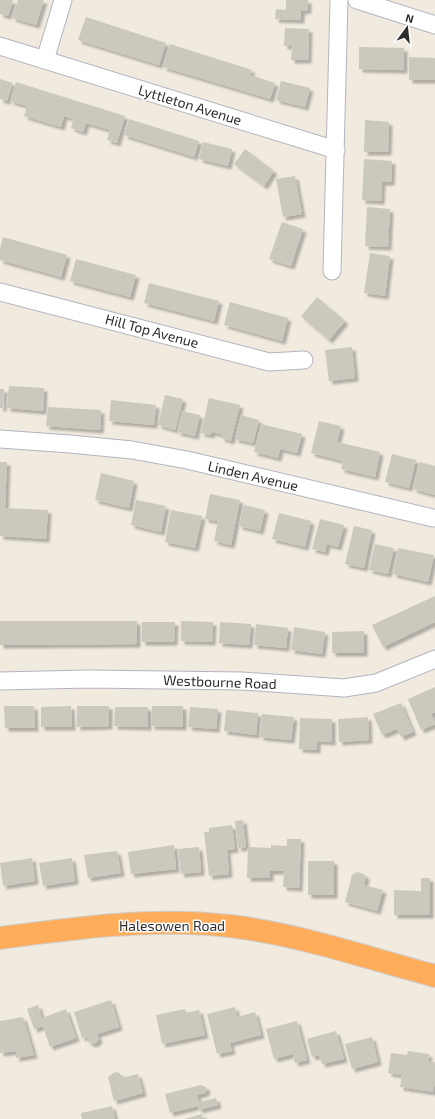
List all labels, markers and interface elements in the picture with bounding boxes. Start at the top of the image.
north arrow [387,8,427,48]
text: N [404,11,415,25]
street label: Lyttleton Avenue [136,81,244,128]
street label: Hill Top Avenue [104,310,201,351]
street label: Linden Avenue [206,457,300,494]
street label: Westbourne Road [163,671,277,692]
street label: Halesowen Road [119,917,225,934]

